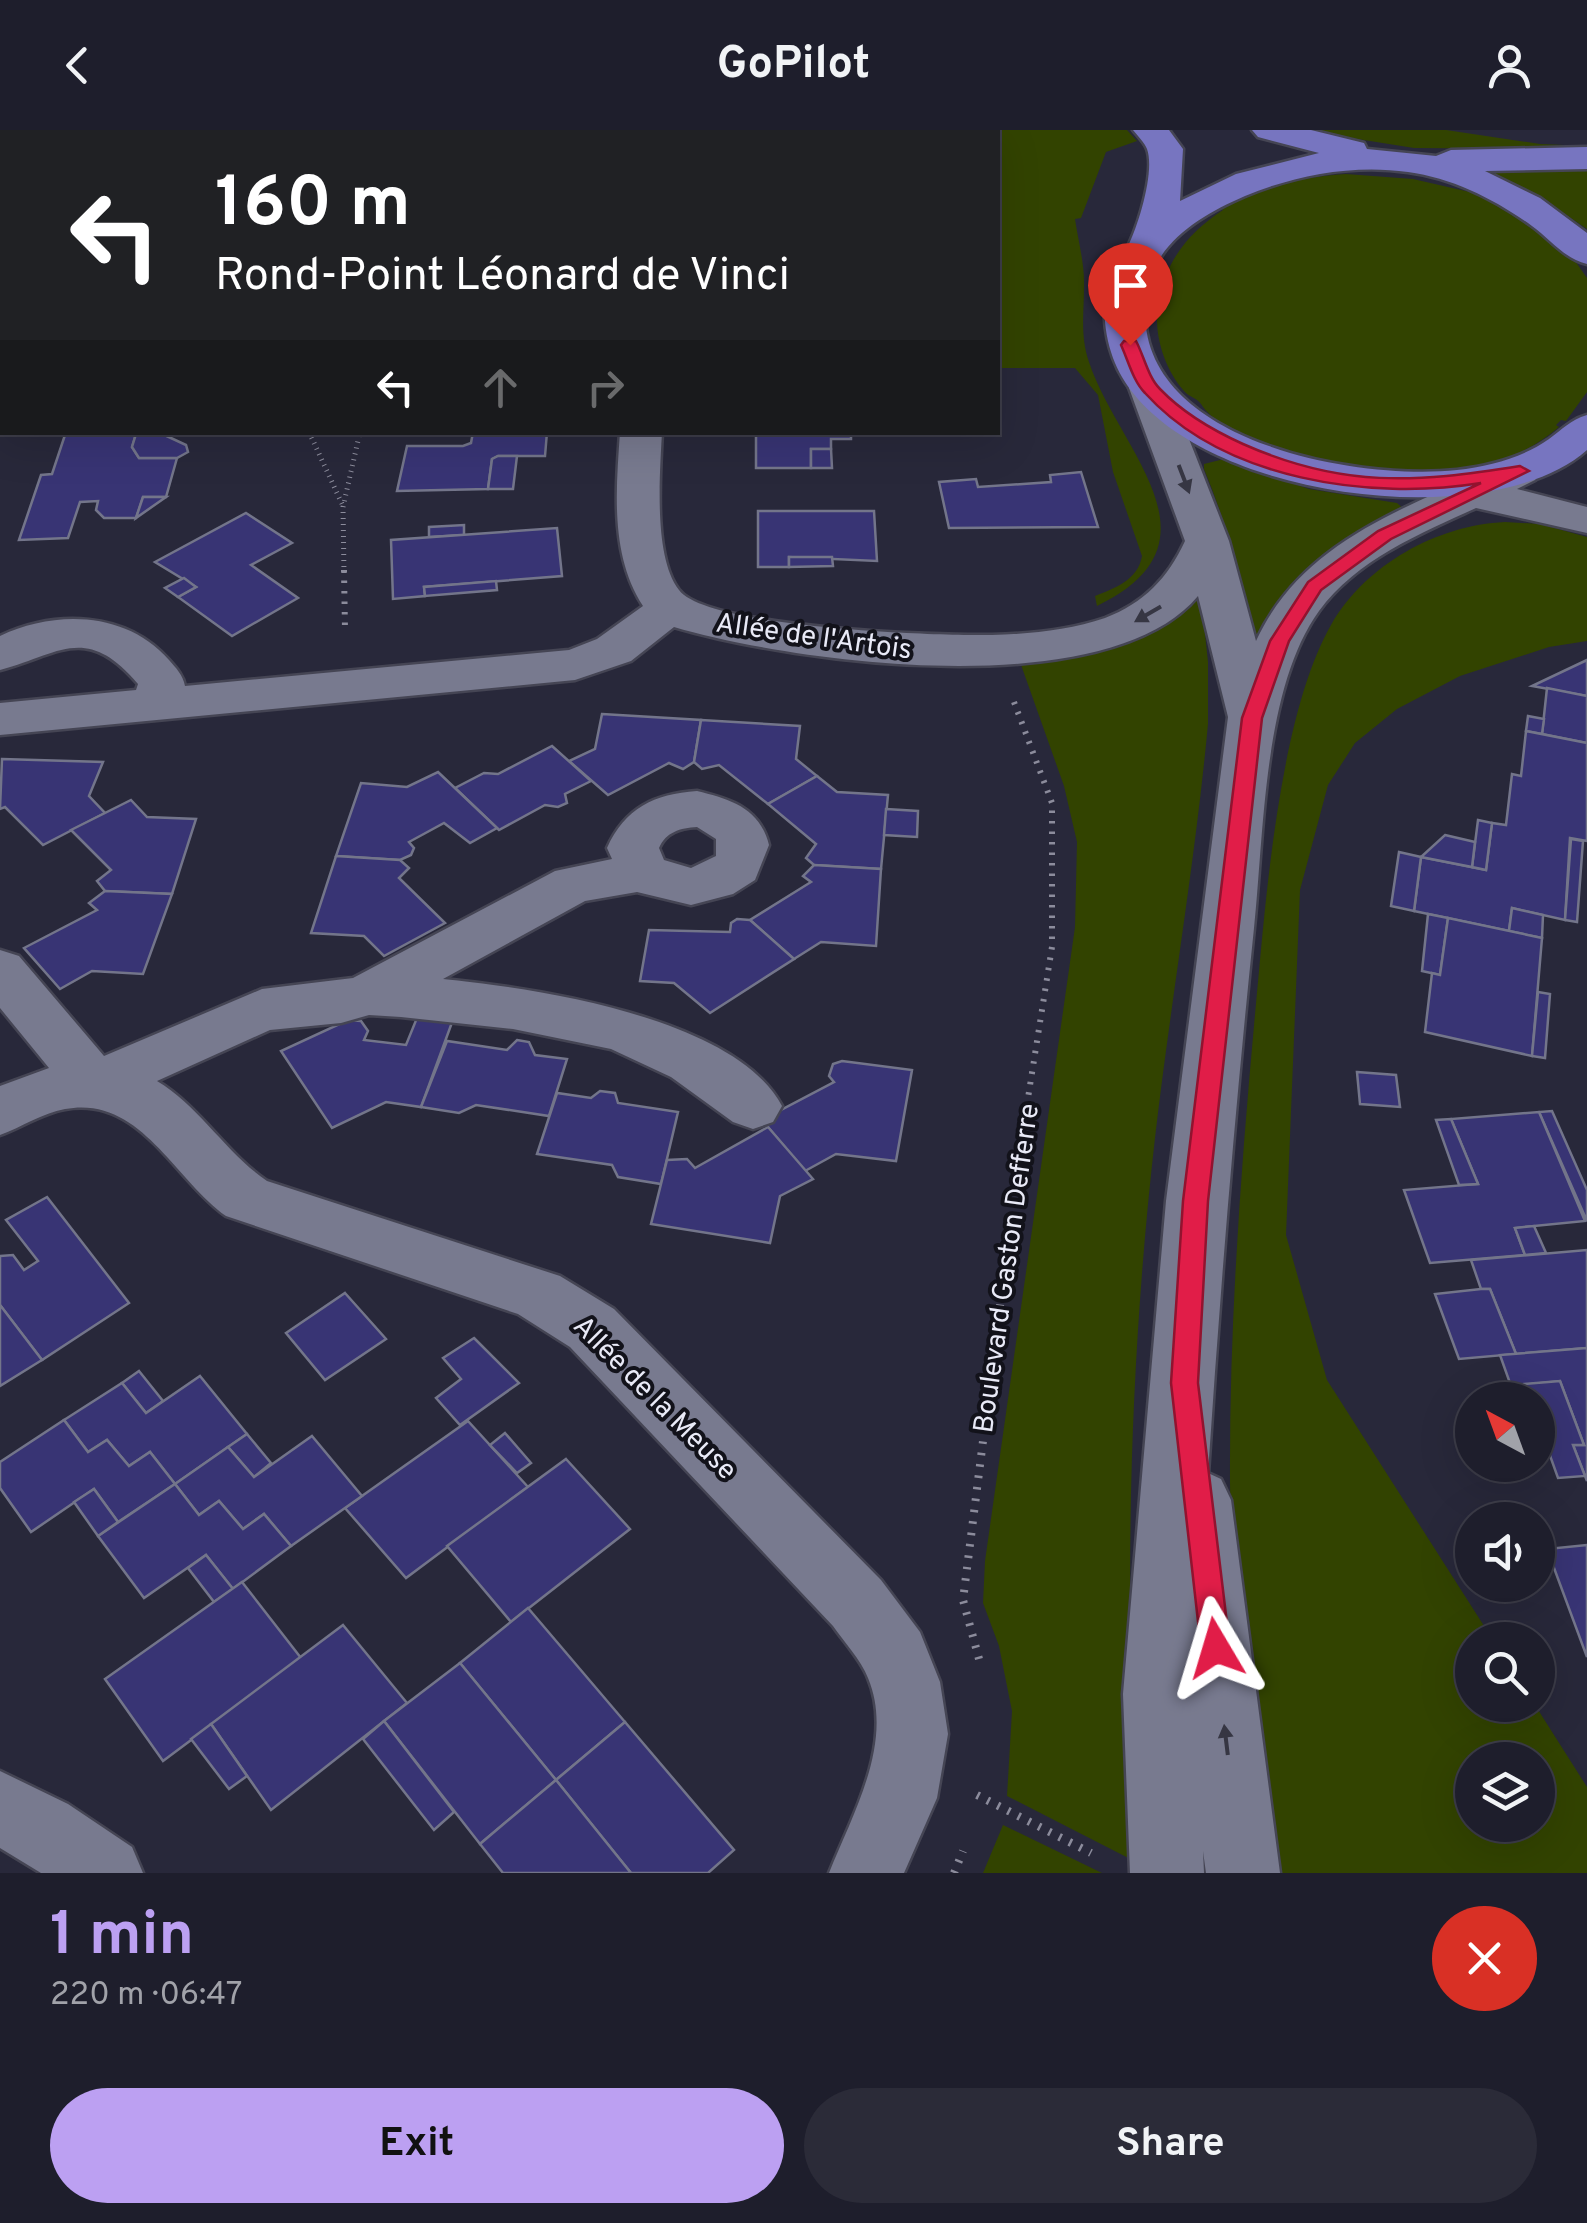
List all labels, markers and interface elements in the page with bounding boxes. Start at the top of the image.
text: GoPilot [717,37,870,94]
icon: back [50,38,105,93]
icon: person [1482,38,1537,93]
text: 160 m [215,162,411,251]
icon: left [50,170,180,300]
pin [1088,243,1173,346]
text: Rond-Point Léonard de Vinci [215,249,790,306]
icon: arrive [1103,258,1158,313]
icon: left [368,360,423,415]
icon: ahead [473,360,528,415]
icon: right [578,360,633,415]
one-way arrow [1176,464,1192,494]
one-way arrow [1134,605,1162,622]
street label: Allée de l'Artois [713,606,914,670]
street label: Boulevard Gaston Defferre [967,1101,1049,1435]
street label: Allée de la Meuse [564,1309,744,1489]
north arrow [1455,1382,1555,1482]
map controls [1455,1382,1555,1842]
button: sound [1455,1502,1555,1602]
position arrow [1164,1596,1268,1700]
button: search [1455,1622,1555,1722]
one-way arrow [1218,1724,1234,1755]
button: layers [1455,1742,1555,1842]
text: 1 min [50,1900,194,1976]
button: close [1432,1906,1537,2011]
text: 220 m · 06:47 [50,1976,242,2016]
button: Exit [50,2088,784,2203]
button: Share [804,2088,1537,2203]

